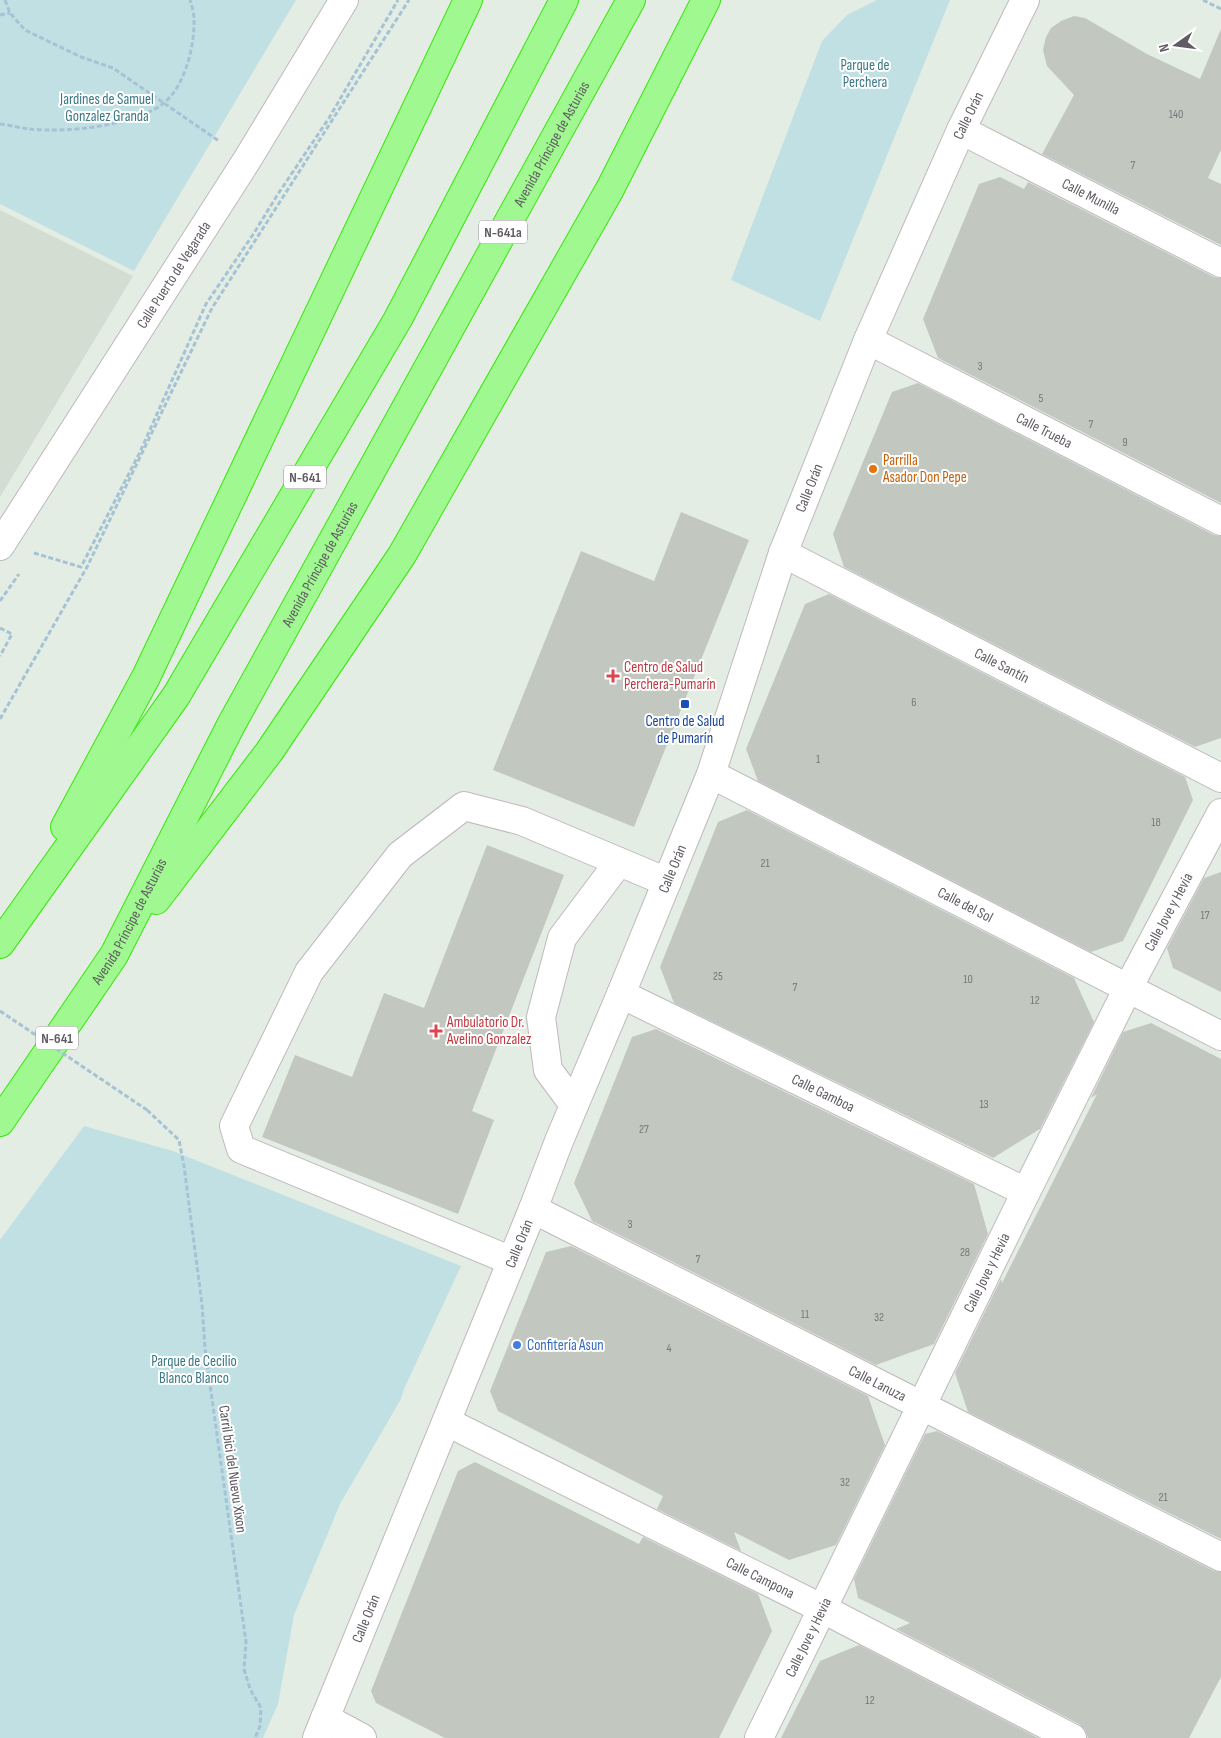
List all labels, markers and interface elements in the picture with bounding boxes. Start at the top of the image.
north arrow [1151,20,1201,70]
text: N [1155,42,1173,54]
park label: Parque de Perchera [840,56,890,92]
street label: Avenida Príncipe de Asturias [509,78,594,211]
street label: Calle Orán [949,89,988,142]
park label: Jardines de Samuel Gonzalez Granda [59,90,154,126]
house number: 140 [1169,107,1183,122]
house number: 7 [1131,158,1136,173]
street label: Calle Munilla [1059,174,1123,220]
street label: Calle Puerto de Vegarada [133,218,215,332]
road number: N-641a [479,220,527,243]
house number: 3 [977,359,983,374]
house number: 5 [1039,391,1044,406]
street label: Calle Trueba [1013,409,1075,453]
house number: 7 [1089,417,1094,432]
house number: 9 [1122,435,1128,450]
place label: Parrilla Asador Don Pepe [882,451,967,487]
street label: Calle Orán [791,461,828,515]
marker: Parrilla Asador Don Pepe [867,463,879,475]
road number: N-641 [284,466,326,488]
street label: Avenida Príncipe de Asturias [277,498,362,631]
street label: Calle Santín [971,644,1032,688]
place label: Centro de Salud Perchera-Pumarín [624,658,716,694]
marker: Centro de Salud Perchera-Pumarín [606,669,620,683]
house number: 6 [911,695,917,710]
marker: Centro de Salud de Pumarín [679,698,691,710]
place label: Centro de Salud de Pumarín [645,712,725,748]
house number: 1 [816,752,821,767]
house number: 18 [1151,815,1161,830]
street label: Calle Orán [654,842,691,896]
street label: Avenida Príncipe de Asturias [87,855,171,989]
house number: 21 [760,856,770,871]
street label: Calle Jove y Hevia [1140,869,1198,955]
street label: Calle del Sol [934,883,996,927]
house number: 17 [1201,908,1210,923]
house number: 25 [713,969,723,984]
house number: 10 [963,972,973,987]
house number: 7 [793,980,798,995]
house number: 12 [1030,993,1040,1008]
place label: Ambulatorio Dr. Avelino Gonzalez [446,1013,532,1049]
marker: Ambulatorio Dr. Avelino Gonzalez [429,1024,443,1038]
road number: N-641 [36,1026,78,1050]
street label: Calle Gamboa [788,1070,858,1117]
house number: 13 [979,1097,989,1112]
house number: 27 [639,1122,649,1137]
street label: Calle Orán [501,1217,538,1271]
house number: 3 [627,1217,633,1232]
street label: Calle Jove y Hevia [960,1230,1015,1316]
house number: 28 [960,1245,970,1260]
house number: 7 [696,1252,701,1267]
house number: 11 [801,1307,810,1322]
house number: 32 [874,1310,884,1325]
place label: Confitería Asun [527,1336,604,1355]
marker: Confitería Asun [511,1339,523,1351]
house number: 4 [666,1341,672,1356]
park label: Parque de Cecilio Blanco Blanco [151,1352,237,1388]
street label: Calle Lanuza [845,1361,909,1406]
street label: Carril bici del Nuevu Xixon [214,1404,251,1534]
house number: 32 [840,1475,850,1490]
house number: 21 [1158,1490,1168,1505]
street label: Calle Campona [723,1553,798,1603]
street label: Calle Orán [348,1592,385,1646]
street label: Calle Jove y Hevia [781,1594,836,1681]
house number: 12 [865,1693,875,1708]

